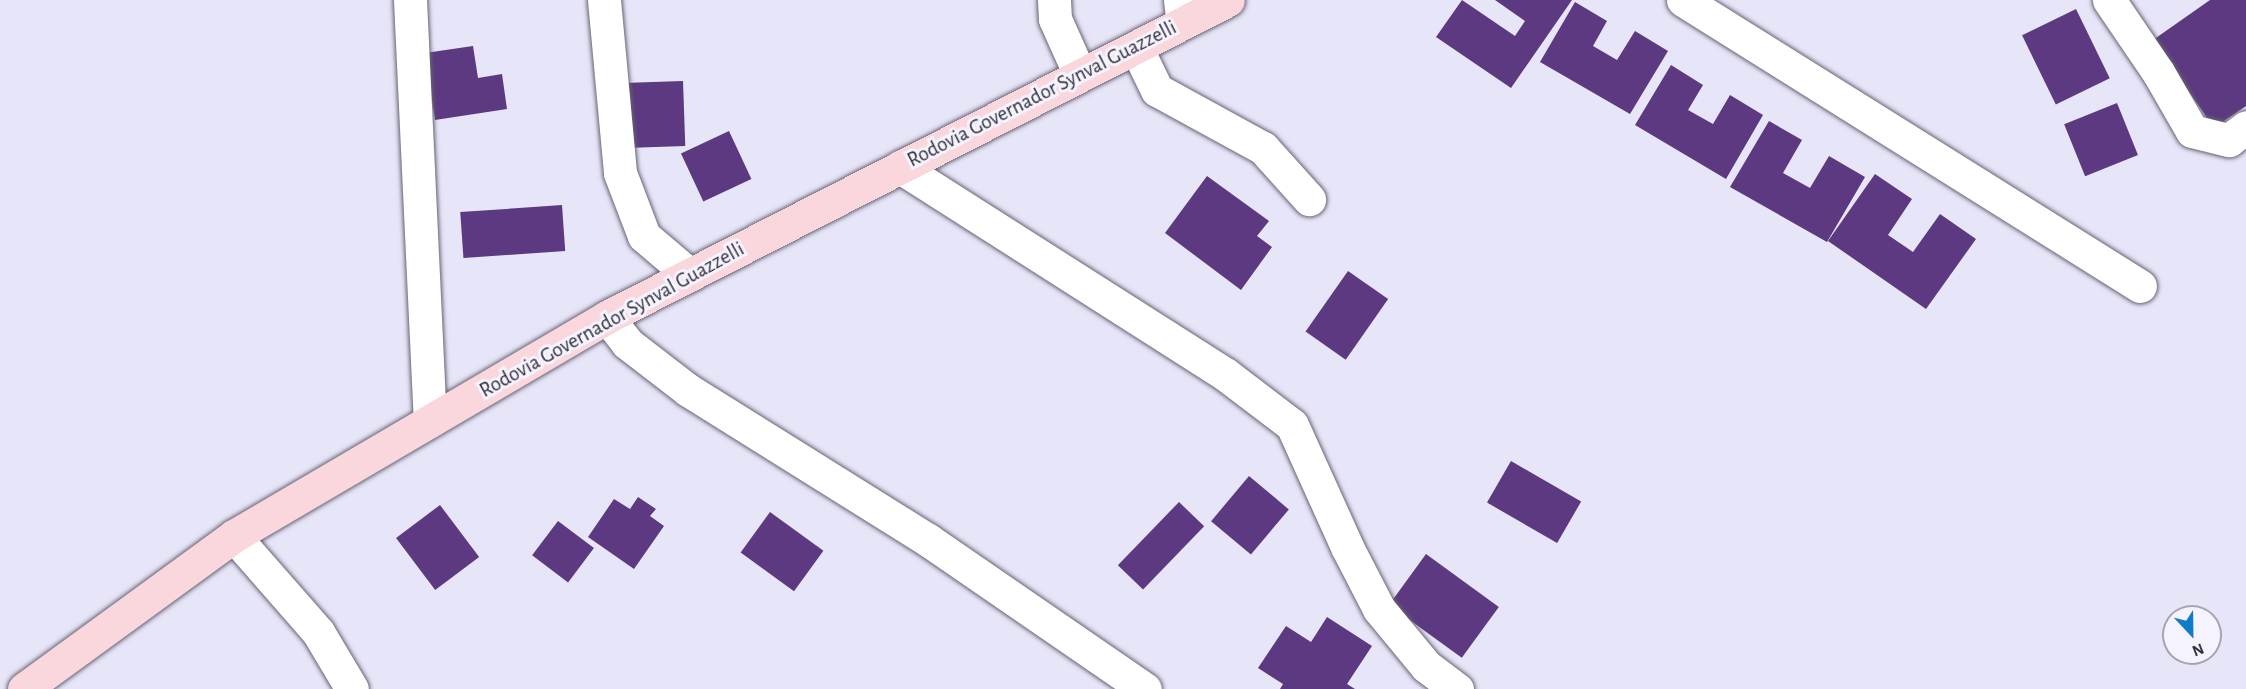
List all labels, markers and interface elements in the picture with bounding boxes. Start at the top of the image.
street label: Rodovia Governador Synval Guazzelli [903,15,1181,173]
street label: Rodovia Governador Synval Guazzelli [475,237,749,403]
north arrow [2162,605,2222,665]
text: N [2190,640,2206,659]

